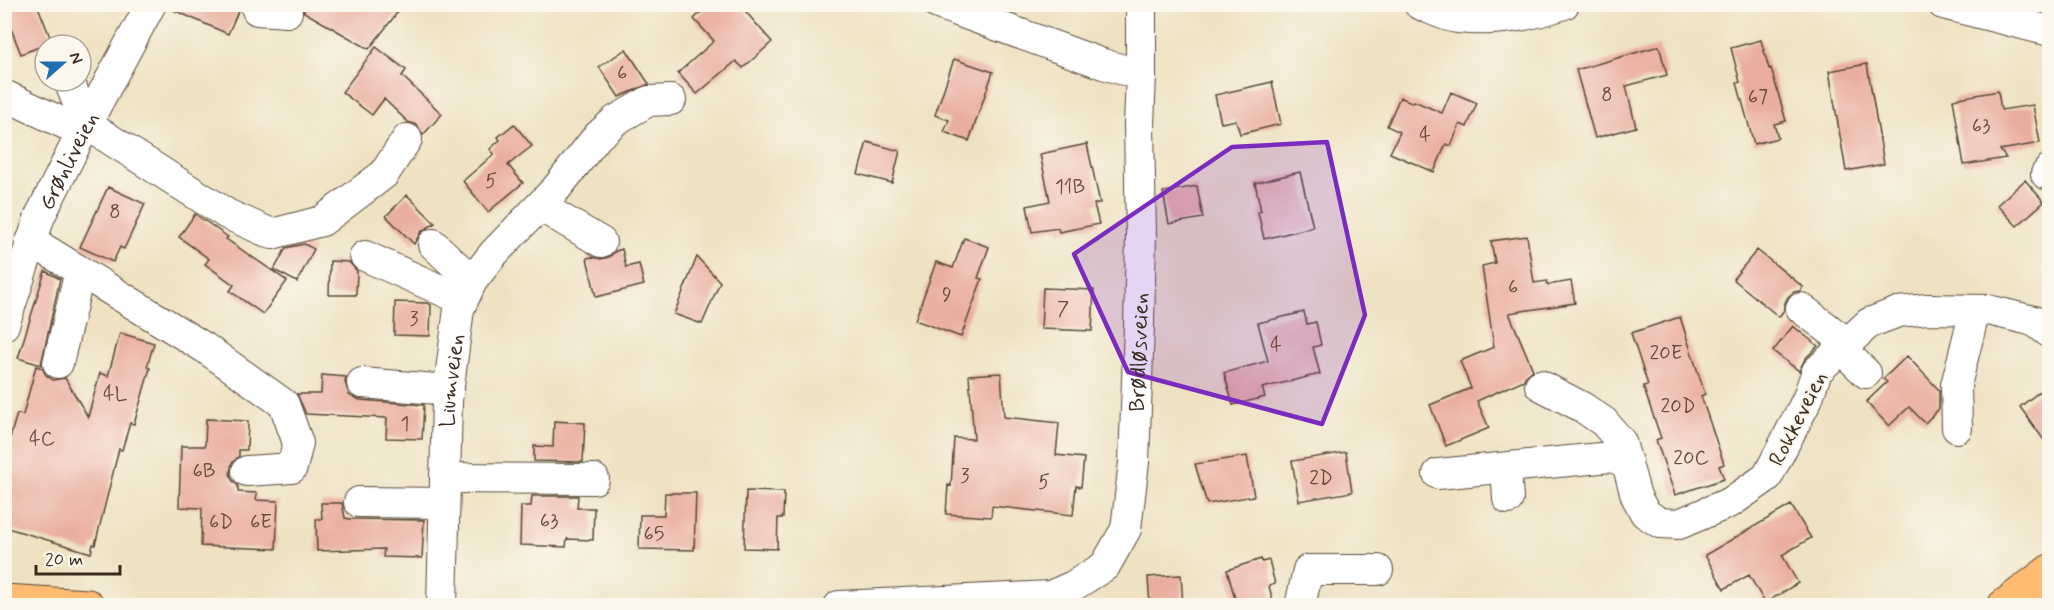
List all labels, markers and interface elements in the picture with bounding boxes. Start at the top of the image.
north arrow [33,33,93,93]
text: N [64,49,87,67]
house number: 6 [617,60,627,87]
house number: 8 [1601,82,1613,109]
house number: 67 [1748,84,1768,111]
street label: Grønliveien [33,107,106,215]
house number: 63 [1972,113,1990,140]
house number: 4 [1419,122,1431,149]
house number: 5 [485,168,497,195]
house number: 11B [1055,174,1085,201]
house number: 8 [109,199,121,226]
house number: 6 [1508,274,1518,301]
house number: 9 [942,282,952,309]
street label: Brødløsveien [1124,292,1156,412]
house number: 7 [1057,296,1069,323]
house number: 3 [409,306,419,333]
street label: Liumveien [434,332,472,427]
house number: 4 [1270,332,1282,359]
house number: 20E [1650,340,1682,367]
street label: Rokkeveien [1763,367,1835,471]
house number: 4L [103,381,128,408]
house number: 20D [1660,393,1696,420]
house number: 1 [401,411,409,438]
house number: 4C [29,426,55,453]
house number: 20C [1673,445,1709,472]
house number: 6B [193,458,215,485]
house number: 3 [960,463,970,490]
house number: 2D [1309,465,1333,492]
house number: 5 [1038,469,1050,496]
house number: 63 [540,508,558,535]
house number: 6D [209,509,233,536]
house number: 6E [250,509,272,536]
house number: 65 [644,521,664,548]
scale bar [36,538,120,576]
text: 20 m [45,548,83,572]

